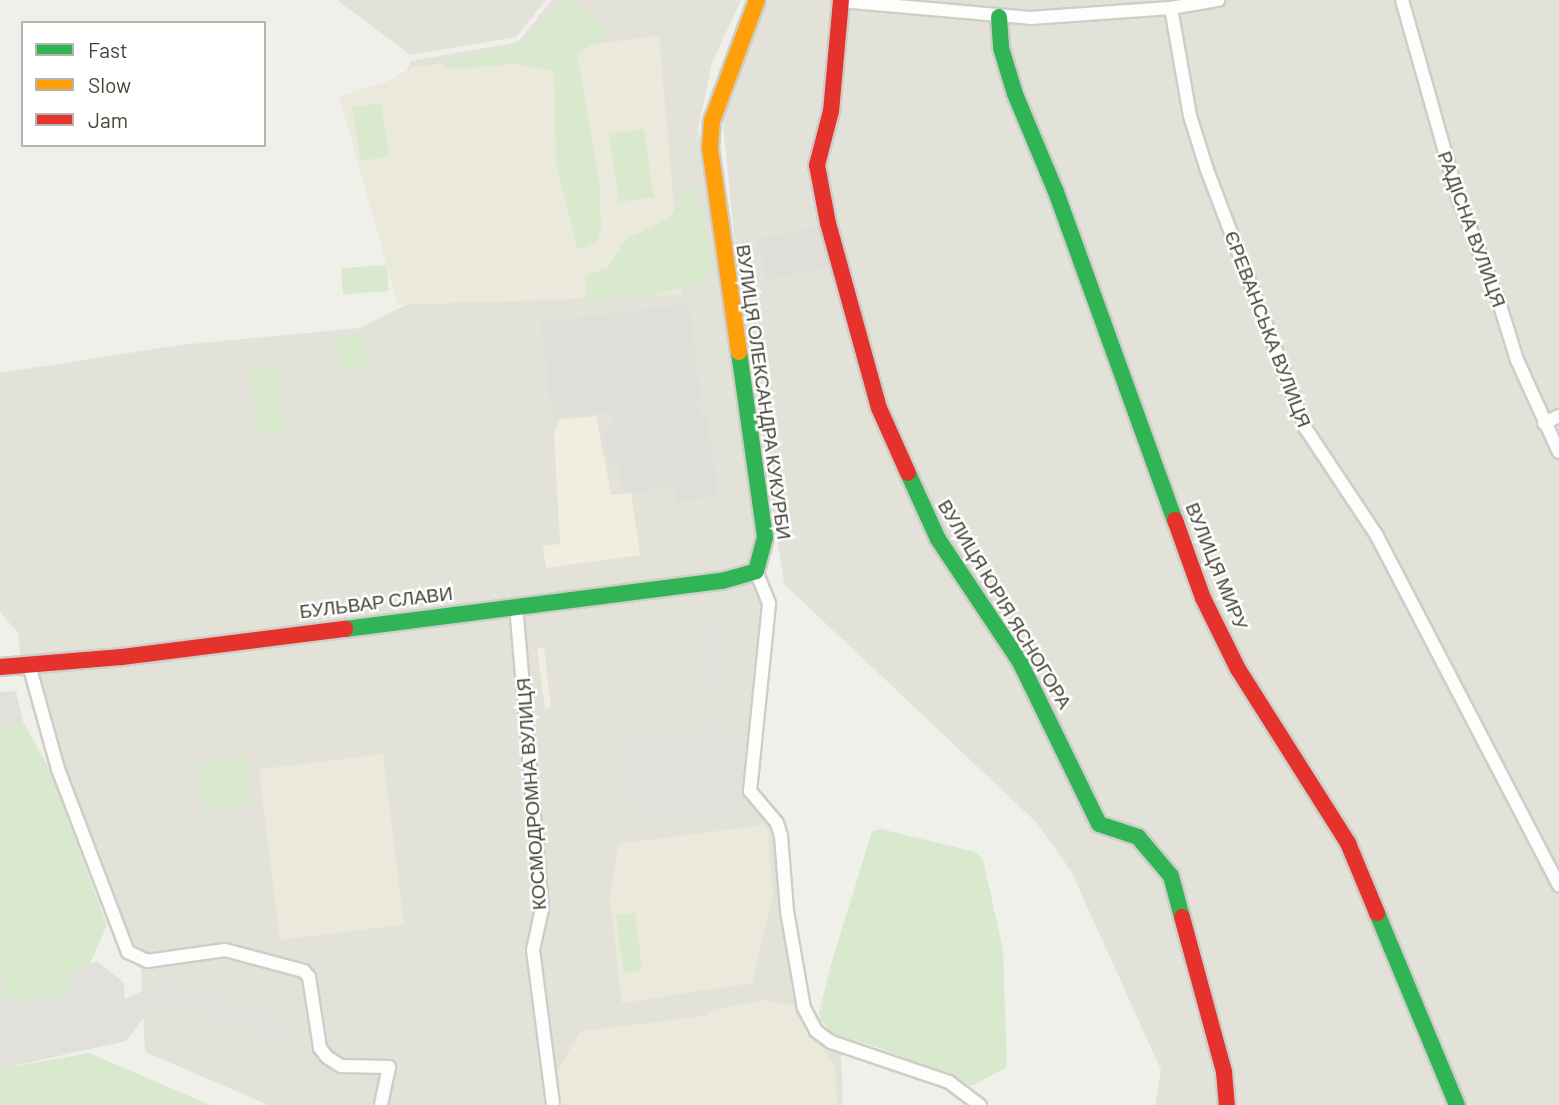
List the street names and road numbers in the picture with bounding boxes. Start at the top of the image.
street label: РАДІСНА ВУЛИЦЯ [1433,148,1511,310]
street label: ЄРЕВАНСЬКА ВУЛИЦЯ [1220,228,1316,430]
street label: ВУЛИЦЯ ОЛЕКСАНДРА КУКУРБИ [732,243,796,541]
street label: ВУЛИЦЯ ЮРІЯ ЯСНОГОРА [933,495,1077,713]
street label: ВУЛИЦЯ МИРУ [1181,499,1253,633]
street label: БУЛЬВАР СЛАВИ [298,581,454,623]
street label: КОСМОДРОМНА ВУЛИЦЯ [512,677,550,911]

